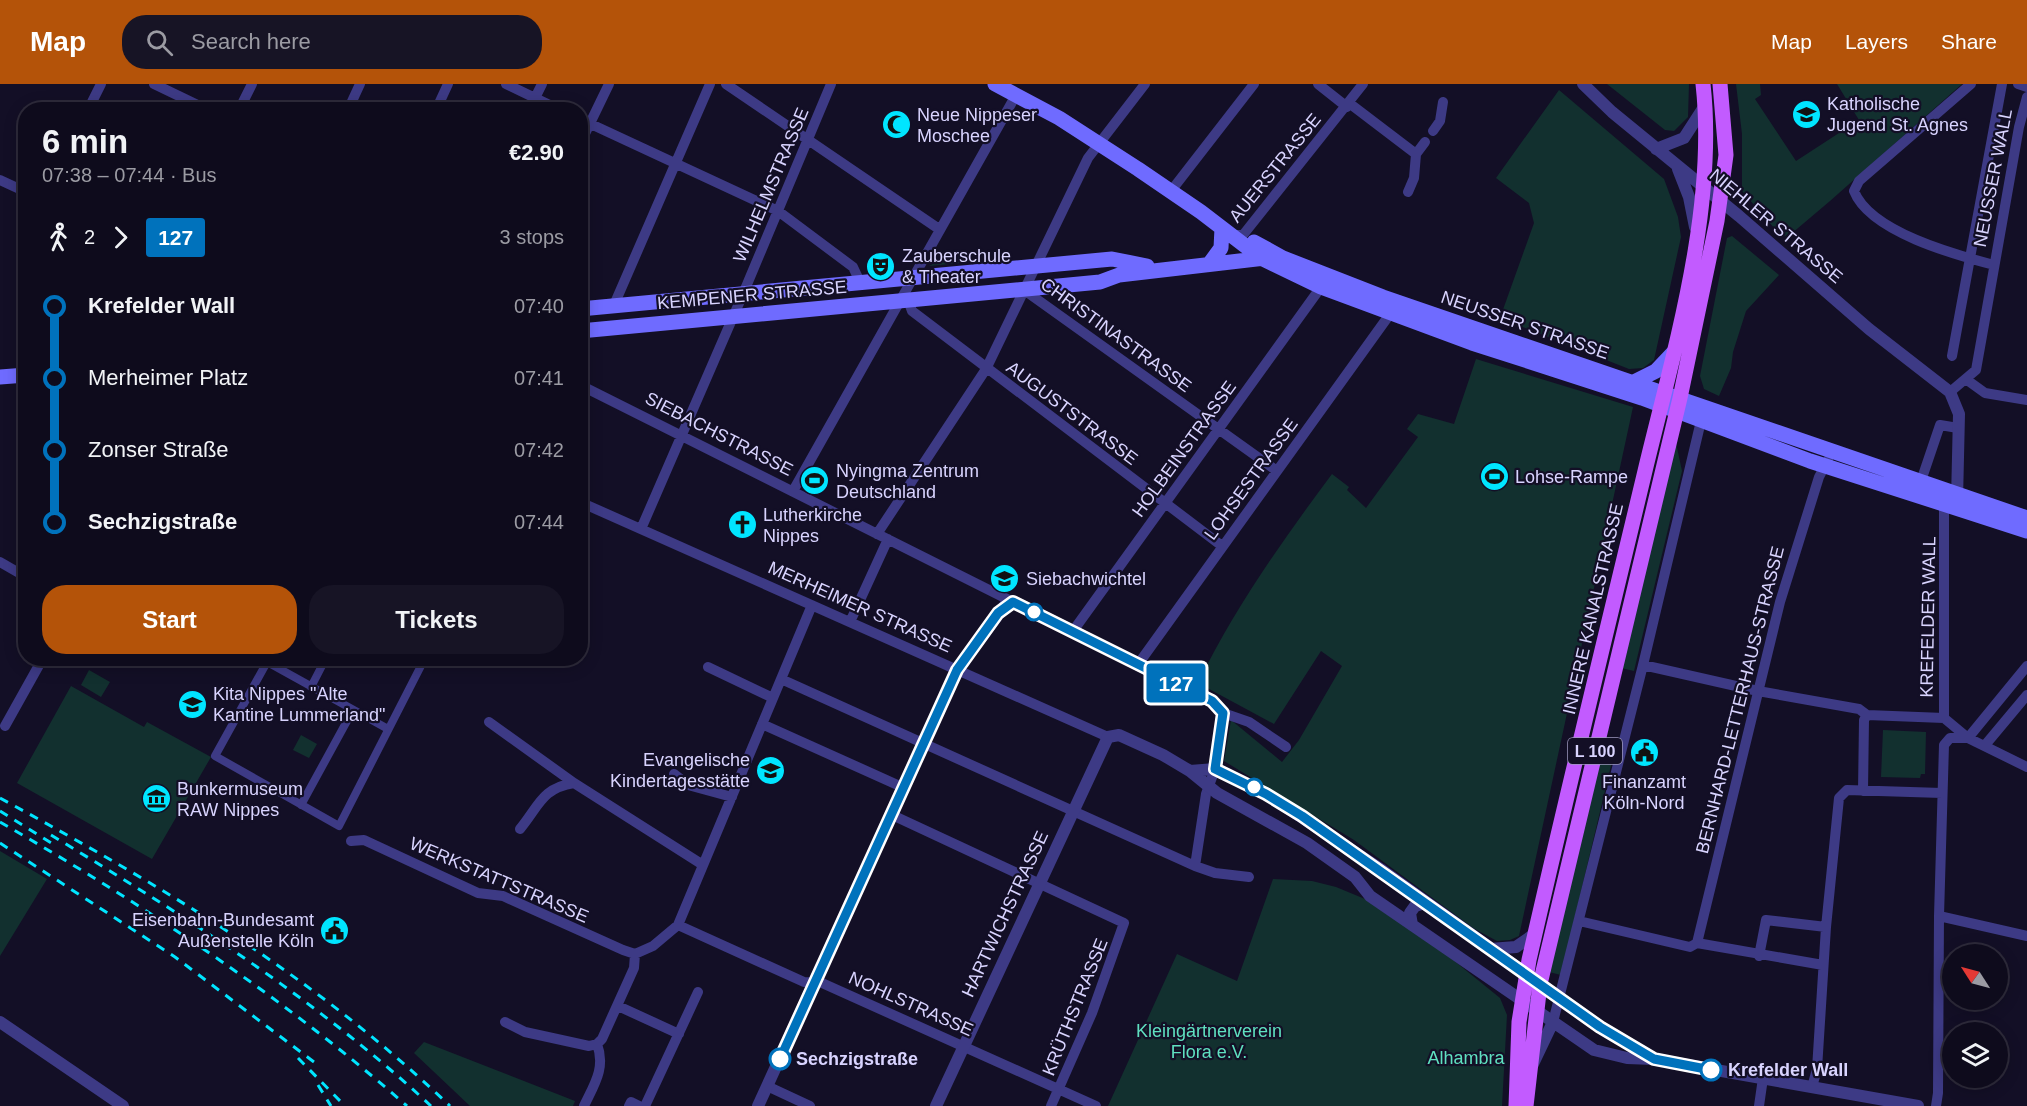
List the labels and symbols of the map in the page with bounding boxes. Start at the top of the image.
place label: Katholische Jugend St. Agnes [1827,94,1968,135]
school or university icon: Katholische Jugend St. Agnes [1790,98,1822,130]
street label: WILHELMSTRASSE [729,105,813,265]
place label: Neue Nippeser Moschee [917,105,1037,146]
street label: NEUSSER WALL [1970,107,2016,249]
mosque icon: Neue Nippeser Moschee [880,109,912,141]
street label: AUERSTRASSE [1225,110,1325,226]
street label: NIEHLER STRASSE [1706,165,1846,287]
place label: Zauberschule & Theater [902,246,1011,287]
theatre icon: Zauberschule & Theater [865,250,897,282]
street label: CHRISTINASTRASSE [1037,274,1195,396]
street label: KEMPENER STRASSE [656,277,848,313]
street label: NEUSSER STRASSE [1439,287,1611,363]
street label: AUGUSTSTRASSE [1002,357,1142,469]
street label: HOLBEINSTRASSE [1128,377,1240,521]
street label: SIEBACHSTRASSE [642,388,796,480]
street label: LOHSESTRASSE [1200,414,1302,544]
place label: Nyingma Zentrum Deutschland [836,461,979,502]
sports icon: Lohse-Rampe [1478,461,1510,493]
sports icon: Nyingma Zentrum Deutschland [799,465,831,497]
place label: Lohse-Rampe [1515,467,1628,487]
street label: INNERE KANALSTRASSE [1559,501,1627,717]
place label: Lutherkirche Nippes [763,505,862,546]
church icon: Lutherkirche Nippes [726,509,758,541]
street label: KREFELDER WALL [1917,536,1939,698]
street label: BERNHARD-LETTERHAUS-STRASSE [1692,544,1788,856]
street label: MERHEIMER STRASSE [765,557,955,657]
school or university icon: Siebachwichtel [989,563,1021,595]
place label: Siebachwichtel [1026,569,1146,589]
unlabelled marker [1025,603,1043,621]
line badge: 127 [1142,664,1210,702]
place label: Kita Nippes "Alte Kantine Lummerland" [213,684,386,725]
school or university icon: Kita Nippes "Alte Kantine Lummerland" [176,688,208,720]
public building icon: Finanzamt Köln-Nord [1628,737,1660,769]
road number: L 100 [1568,738,1622,764]
place label: Evangelische Kindertagesstätte [610,750,750,791]
school or university icon: Evangelische Kindertagesstätte [755,754,787,786]
place label: Finanzamt Köln-Nord [1602,772,1686,813]
unlabelled marker [1245,778,1263,796]
place label: Bunkermuseum RAW Nippes [177,779,303,820]
museum icon: Bunkermuseum RAW Nippes [140,783,172,815]
street label: HARTWICHSTRASSE [958,828,1052,1000]
street label: WERKSTATTSTRASSE [407,833,591,927]
place label: Eisenbahn-Bundesamt Außenstelle Köln [132,910,314,951]
public building icon: Eisenbahn-Bundesamt Außenstelle Köln [319,914,351,946]
street label: KRÜTHSTRASSE [1038,936,1112,1078]
north arrow [1942,944,2008,1010]
street label: NOHLSTRASSE [846,968,976,1040]
park label: Kleingärtnerverein Flora e.V. [1136,1021,1282,1062]
marker: Sechzigstraße [769,1048,791,1070]
park label: Alhambra [1427,1048,1506,1068]
place label: Sechzigstraße [796,1049,918,1069]
marker: Krefelder Wall [1700,1059,1722,1081]
place label: Krefelder Wall [1728,1060,1848,1080]

